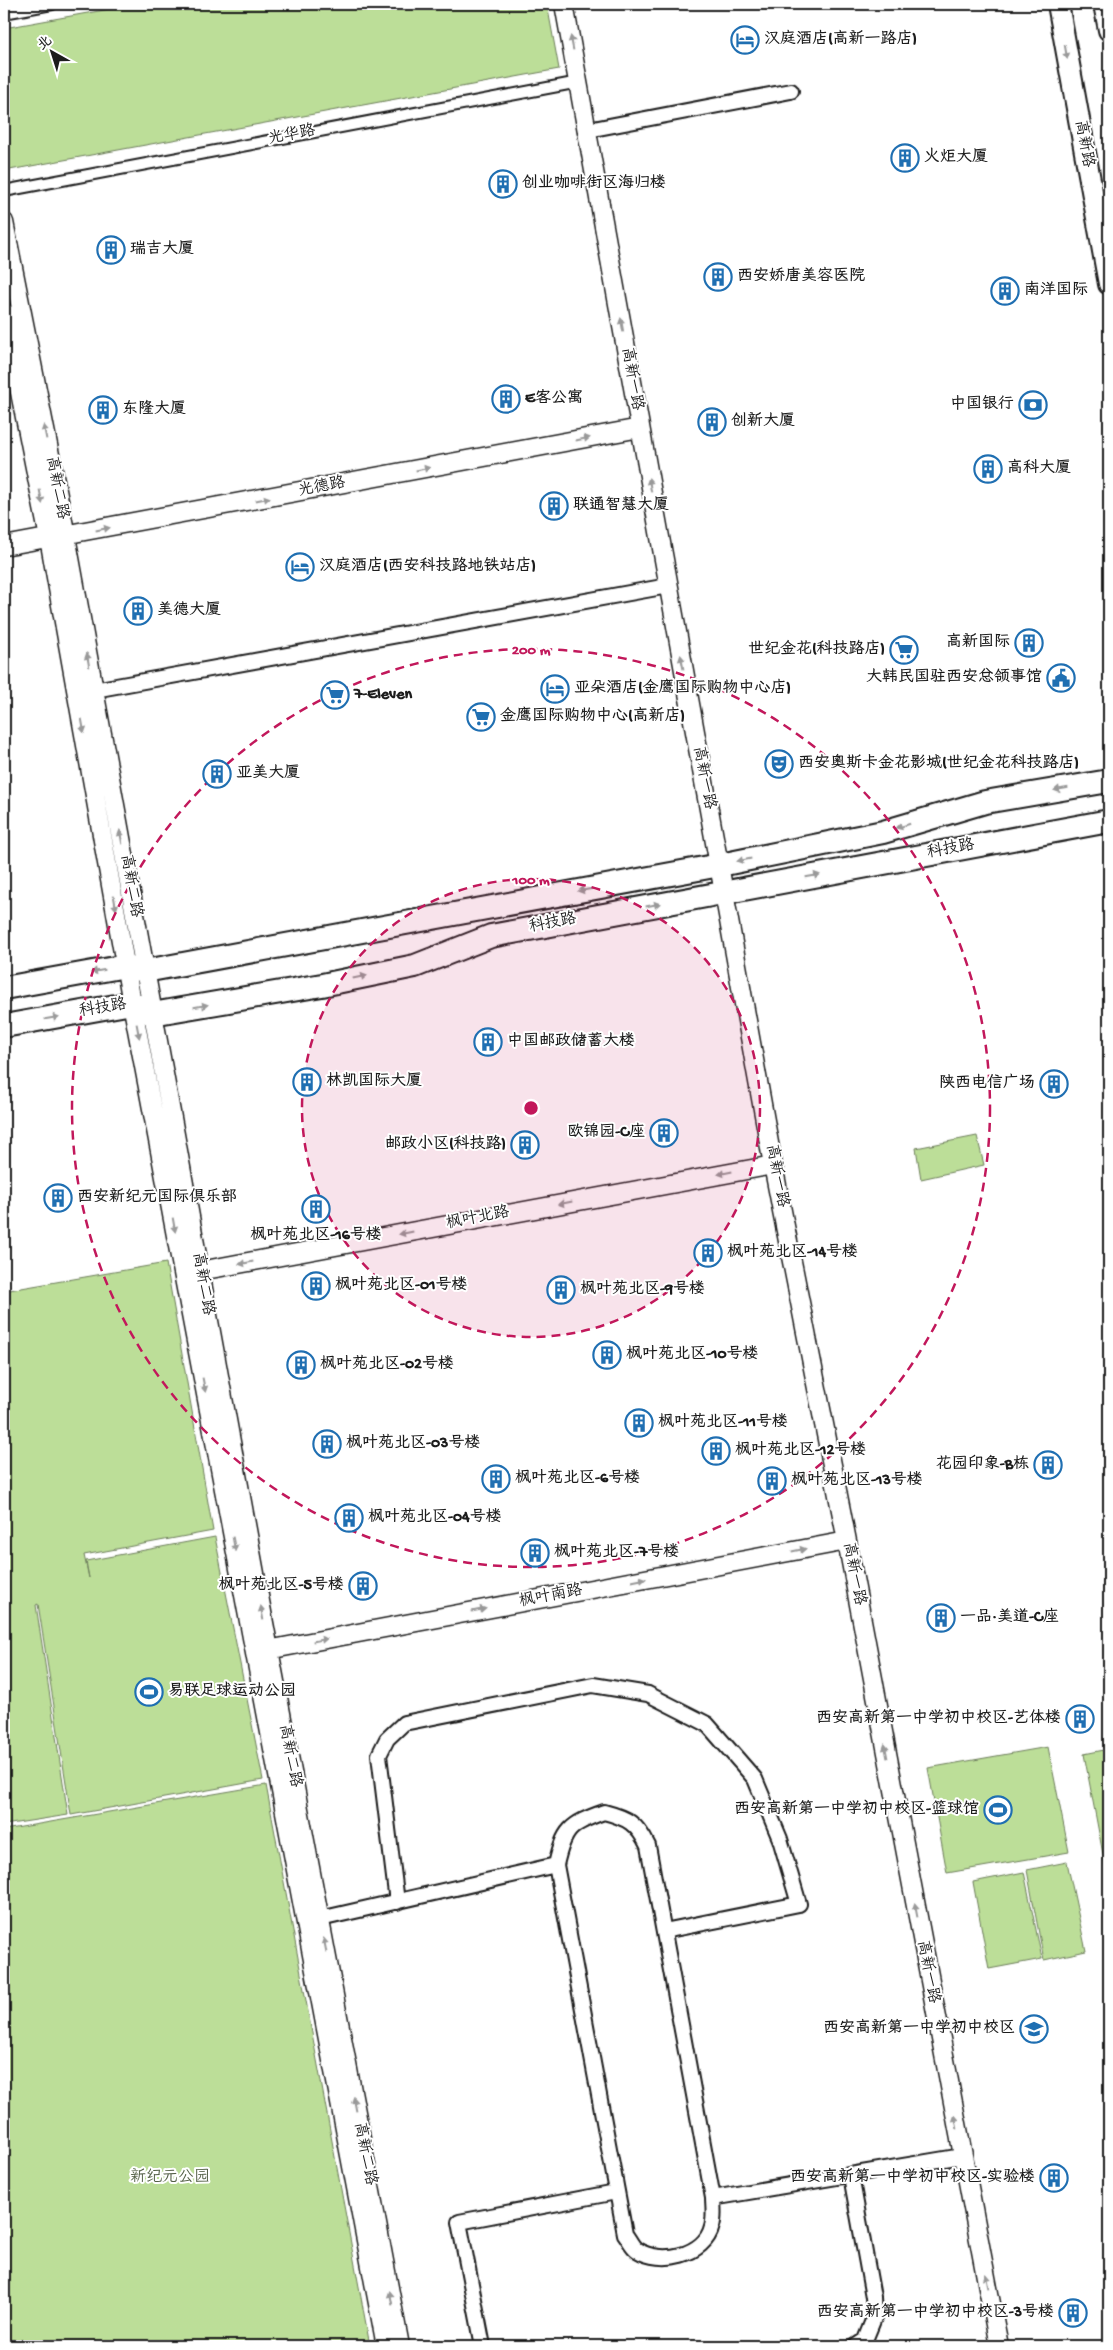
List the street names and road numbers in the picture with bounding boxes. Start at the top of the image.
street label: 高新路 [1069,118,1098,169]
street label: 光华路 [266,120,317,150]
street label: 高新一路 [616,345,648,412]
street label: 高新二路 [41,454,73,521]
street label: 光德路 [296,472,347,502]
street label: 高新一路 [688,744,720,811]
street label: 科技路 [925,835,976,864]
street label: 高新二路 [115,852,147,919]
street label: 科技路 [527,908,578,938]
street label: 科技路 [77,994,128,1022]
street label: 高新一路 [761,1142,793,1209]
street label: 枫叶北路 [444,1202,511,1234]
street label: 高新二路 [187,1250,219,1317]
street label: 高新一路 [838,1540,870,1607]
street label: 枫叶南路 [517,1580,584,1612]
street label: 高新二路 [274,1722,306,1789]
street label: 高新一路 [912,1938,944,2005]
street label: 高新二路 [349,2120,381,2187]

